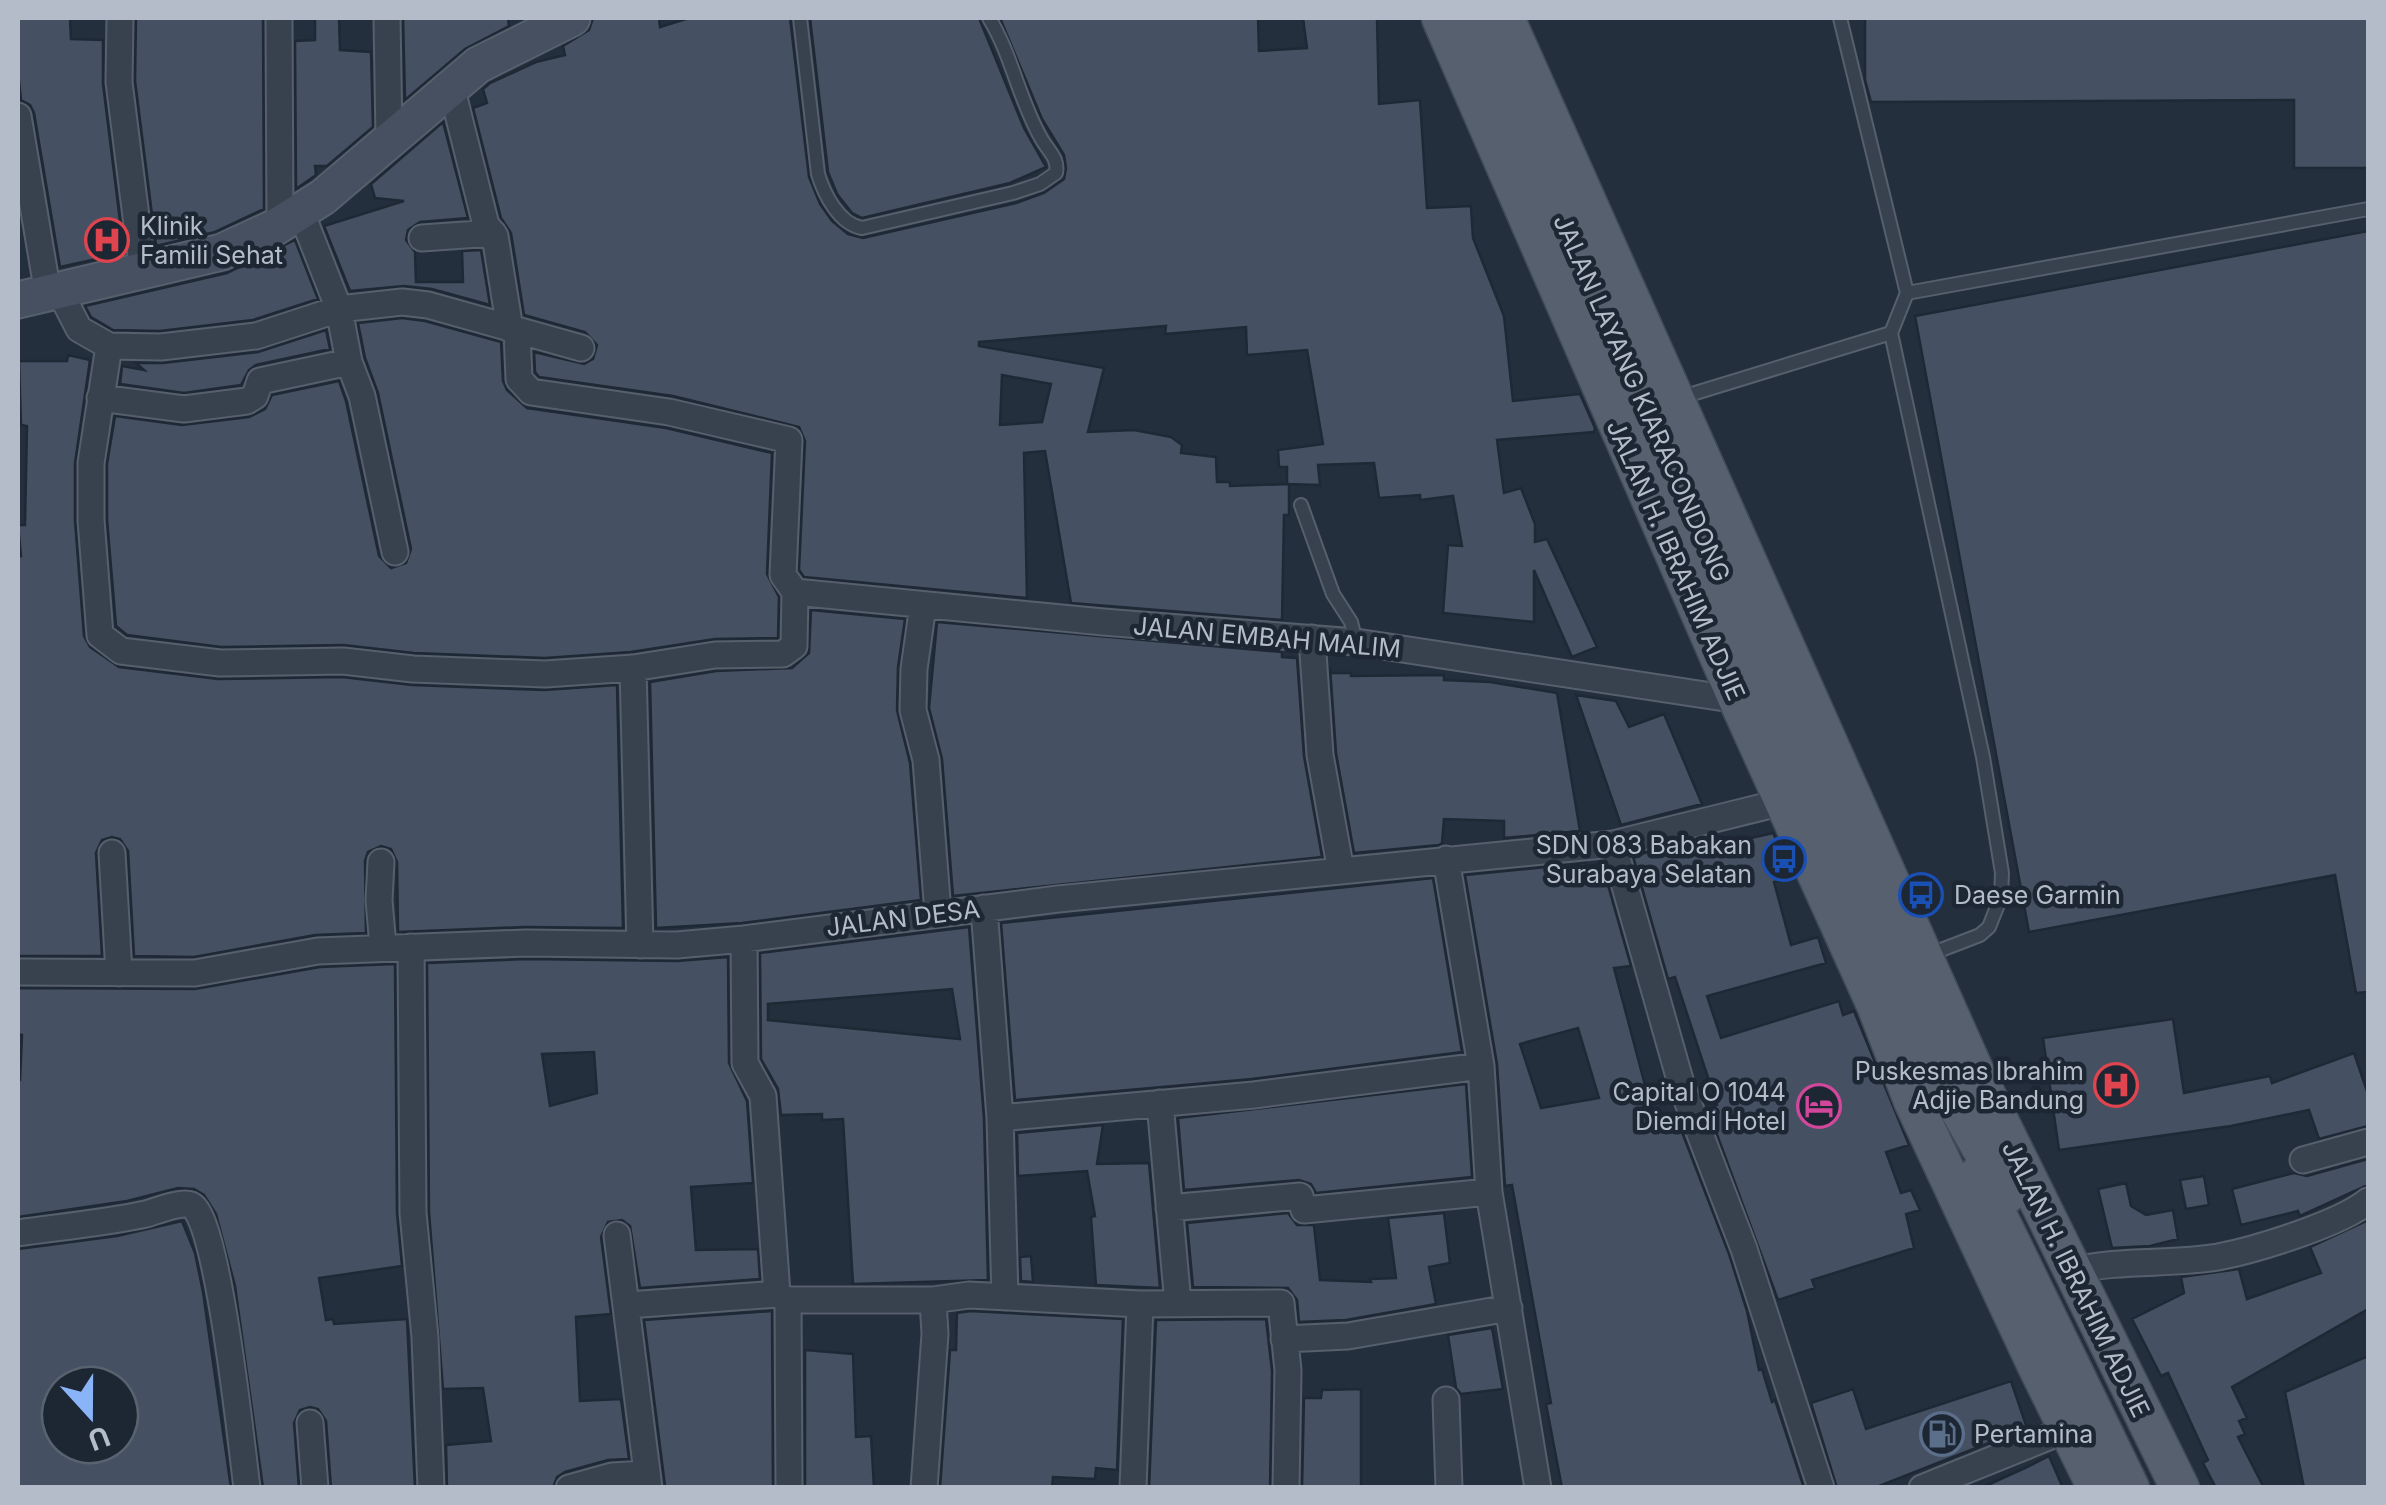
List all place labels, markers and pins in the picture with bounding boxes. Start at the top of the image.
place label: Klinik Famili Sehat [140,211,283,270]
hospital icon: Klinik Famili Sehat [84,217,130,263]
place label: SDN 083 Babakan Surabaya Selatan [1536,830,1752,889]
bus stop icon: SDN 083 Babakan Surabaya Selatan [1761,836,1807,882]
bus stop icon: Daese Garmin [1898,872,1944,918]
place label: Daese Garmin [1954,880,2121,910]
place label: Puskesmas Ibrahim Adjie Bandung [1855,1056,2084,1115]
hospital icon: Puskesmas Ibrahim Adjie Bandung [2093,1062,2139,1108]
place label: Capital O 1044 Diemdi Hotel [1613,1077,1786,1136]
hotel icon: Capital O 1044 Diemdi Hotel [1796,1083,1842,1129]
fuel station icon: Pertamina [1919,1411,1965,1457]
place label: Pertamina [1974,1419,2093,1449]

